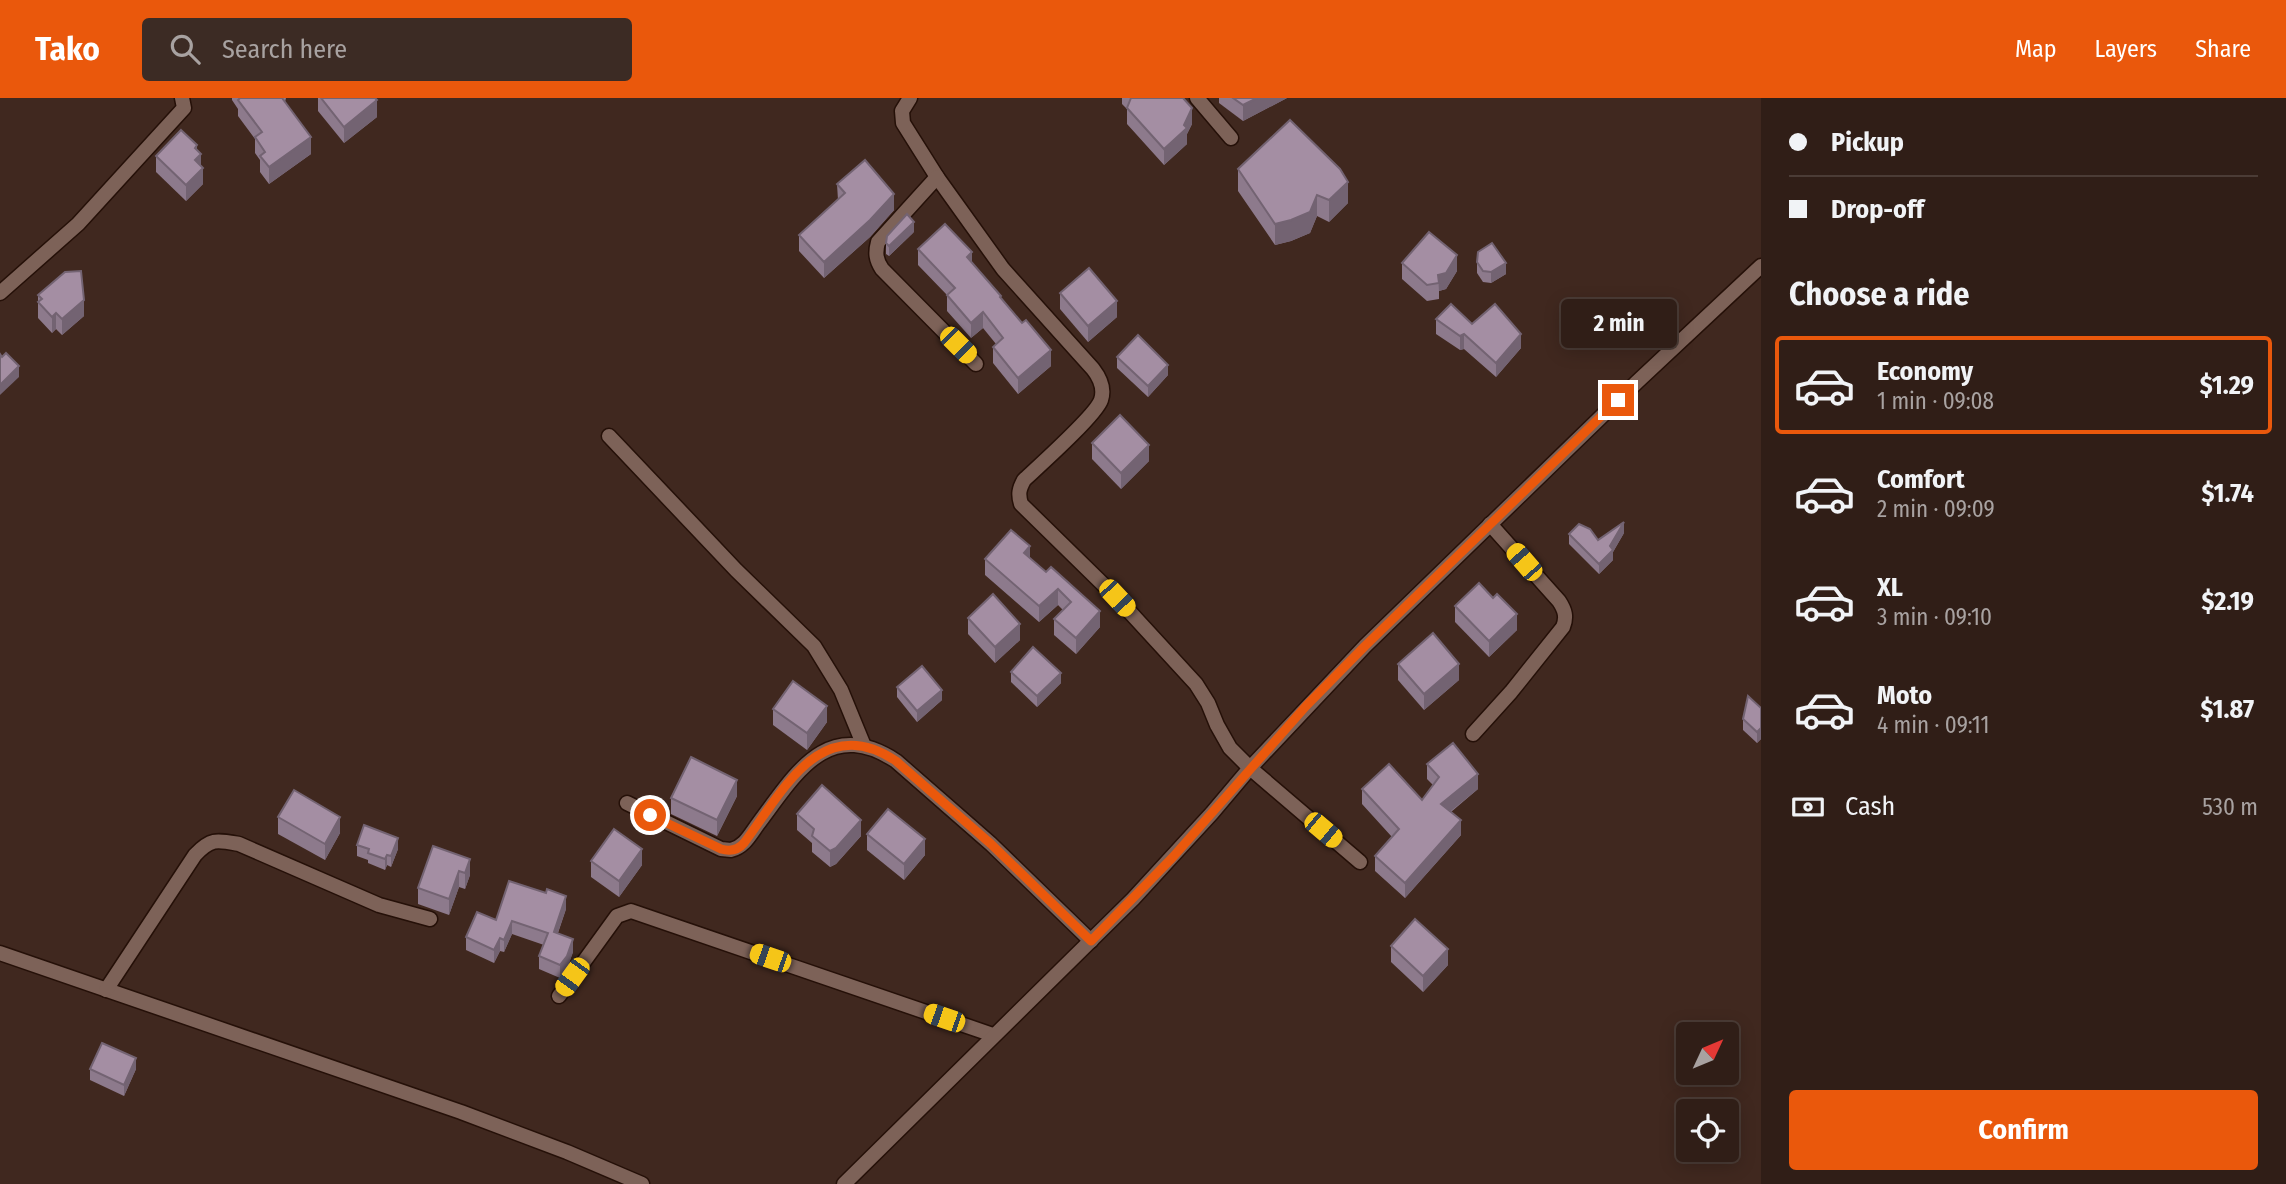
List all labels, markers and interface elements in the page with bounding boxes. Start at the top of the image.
search box [142,18,632,81]
text: Tako [35,29,100,69]
icon: search [166,30,204,68]
text: Search here [222,34,347,65]
text: Map [2015,35,2057,63]
text: Layers [2095,35,2157,63]
text: Share [2195,35,2251,63]
text: Pickup [1831,127,1904,158]
text: Drop-off [1831,194,1924,225]
text: Choose a ride [1789,275,1970,313]
callout: 2 min [1560,299,1676,348]
text: 2 min [1594,309,1645,337]
car [936,323,981,367]
icon: car [1793,354,1856,417]
text: Economy [1877,356,1973,387]
text: $1.29 [2200,370,2254,401]
route end [1602,384,1634,416]
text: 1 min · 09:08 [1877,387,1994,415]
icon: car [1793,462,1856,525]
text: Comfort [1877,464,1965,495]
text: $1.74 [2201,478,2254,509]
text: 2 min · 09:09 [1877,495,1995,523]
car [1503,539,1546,585]
icon: car [1793,570,1856,633]
text: XL [1877,572,1903,603]
car [1095,575,1140,621]
text: $2.19 [2201,586,2254,617]
text: 3 min · 09:10 [1877,603,1992,631]
icon: car [1793,678,1856,741]
text: Moto [1877,680,1932,711]
text: $1.87 [2201,694,2254,725]
text: 4 min · 09:11 [1877,711,1989,739]
icon: cash [1789,788,1827,826]
text: Cash [1845,791,1895,822]
text: 530 m [2202,793,2258,821]
route start [634,799,666,831]
car [1301,808,1346,852]
car [747,941,794,975]
car [552,954,593,1000]
car [921,1001,968,1035]
north arrow [1676,1022,1740,1085]
map controls [1676,1022,1739,1162]
button: Confirm [1789,1090,2258,1170]
button: locate [1676,1099,1739,1162]

